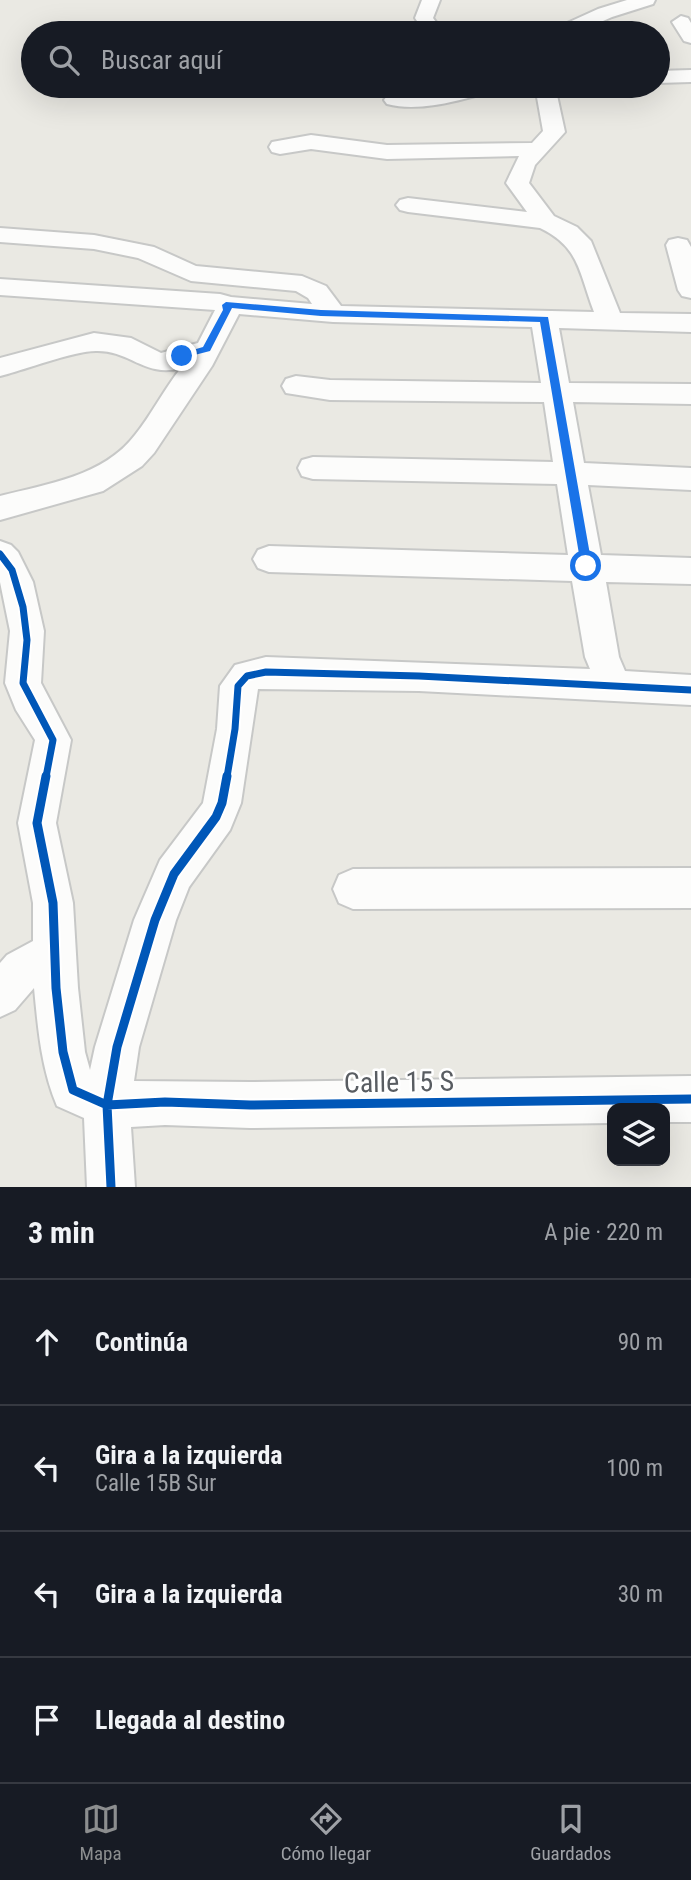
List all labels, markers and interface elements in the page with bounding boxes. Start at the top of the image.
search box [21,21,670,98]
icon: search [45,41,83,79]
text: Buscar aquí [101,45,222,75]
route end [166,340,197,371]
route start [570,550,601,581]
street label: Calle 15 S [344,1065,454,1099]
map controls [607,1103,670,1166]
button: layers [607,1103,670,1166]
text: 3 min [28,1215,95,1250]
text: A pie · 220 m [544,1219,663,1246]
icon: ahead [28,1323,66,1361]
text: Continúa [95,1327,188,1357]
text: 90 m [618,1329,663,1356]
text: Gira a la izquierda [95,1440,283,1470]
icon: left [28,1449,66,1487]
text: 100 m [606,1455,663,1482]
text: Calle 15B Sur [95,1470,216,1497]
icon: left [28,1575,66,1613]
text: Gira a la izquierda [95,1579,283,1609]
text: 30 m [618,1581,663,1608]
icon: arrive [28,1701,66,1739]
text: Llegada al destino [95,1705,285,1735]
tab: Mapa [80,1800,122,1865]
tab: Cómo llegar [281,1800,371,1865]
tab: Guardados [530,1800,611,1865]

